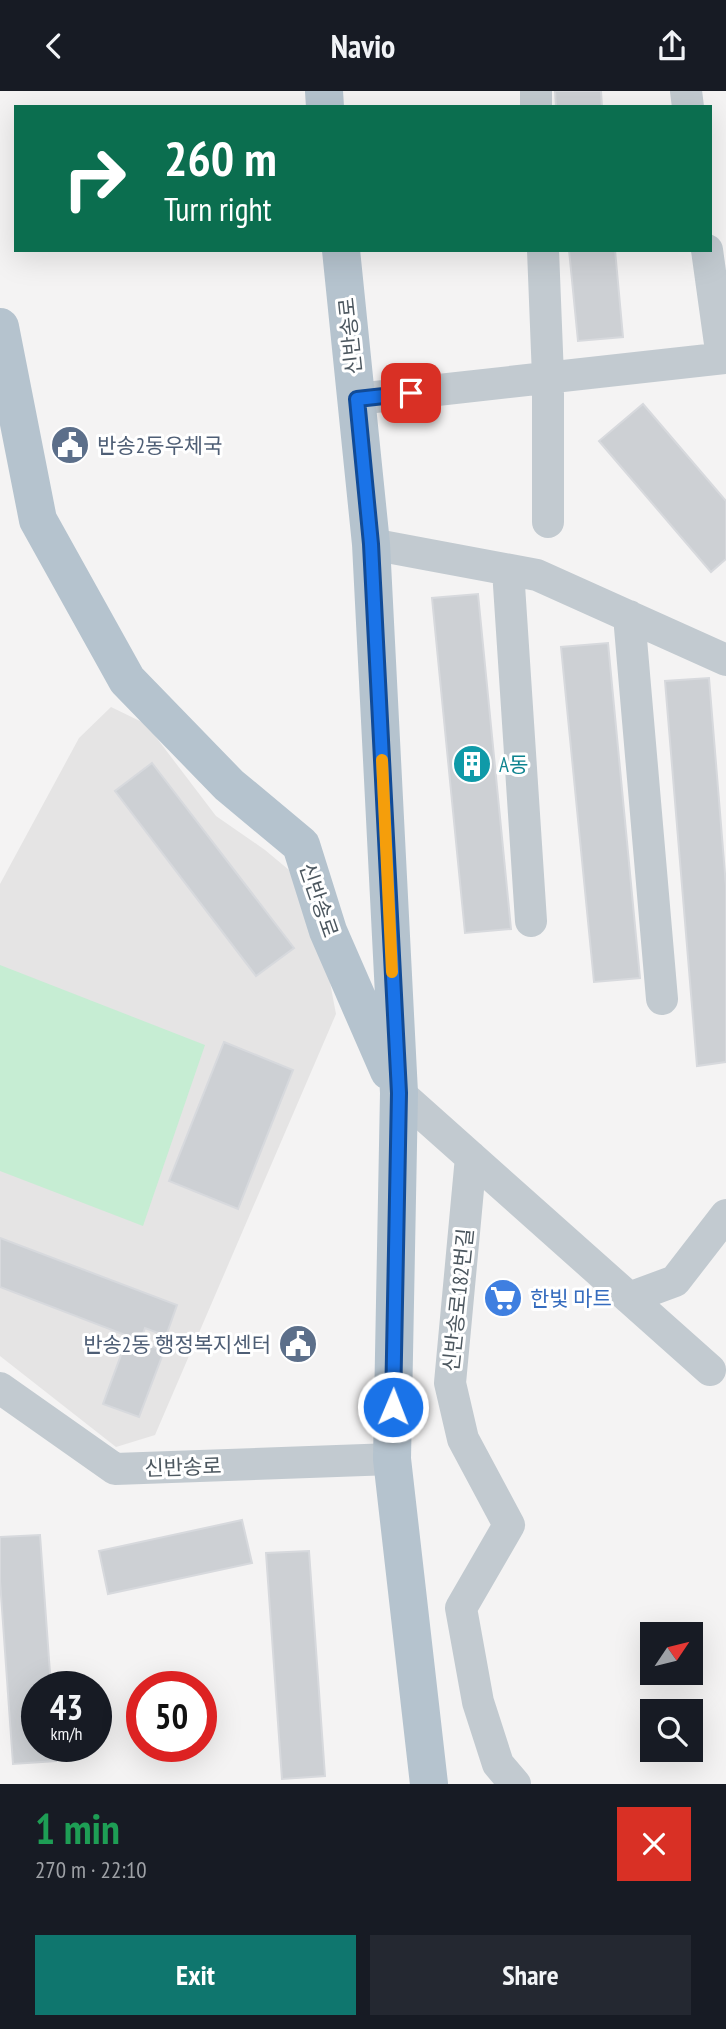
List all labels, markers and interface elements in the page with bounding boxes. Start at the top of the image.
text: Navio [331,25,395,67]
icon: back [35,27,73,65]
icon: share [653,27,691,65]
text: 260 m [164,126,277,190]
icon: right [49,133,140,224]
text: Turn right [164,188,272,230]
street label: 신반송로 [333,296,367,376]
pin [381,363,441,423]
icon: arrive [392,374,430,412]
public building icon: 반송2동우체국 [49,424,91,466]
place label: 반송2동우체국 [97,432,222,459]
building icon: A동 [451,743,493,785]
place label: A동 [499,751,528,778]
street label: 신반송로 [294,859,344,941]
street label: 신반송로182번길 [437,1227,479,1373]
supermarket icon: 한빛 마트 [482,1277,524,1319]
place label: 한빛 마트 [530,1285,612,1312]
public building icon: 반송2동 행정복지센터 [277,1323,319,1365]
place label: 반송2동 행정복지센터 [83,1331,271,1358]
position arrow [356,1370,430,1444]
street label: 신반송로 [144,1452,222,1482]
north arrow [640,1622,704,1685]
map controls [640,1622,703,1762]
speed limit sign: 50 [126,1671,217,1762]
text: 43 [50,1684,83,1730]
button: search [640,1699,703,1762]
text: km/h [51,1722,82,1745]
text: 1 min [35,1801,120,1856]
button: close [617,1807,691,1881]
text: 270 m · 22:10 [35,1855,147,1884]
button: Exit [35,1935,356,2015]
button: Share [370,1935,691,2015]

